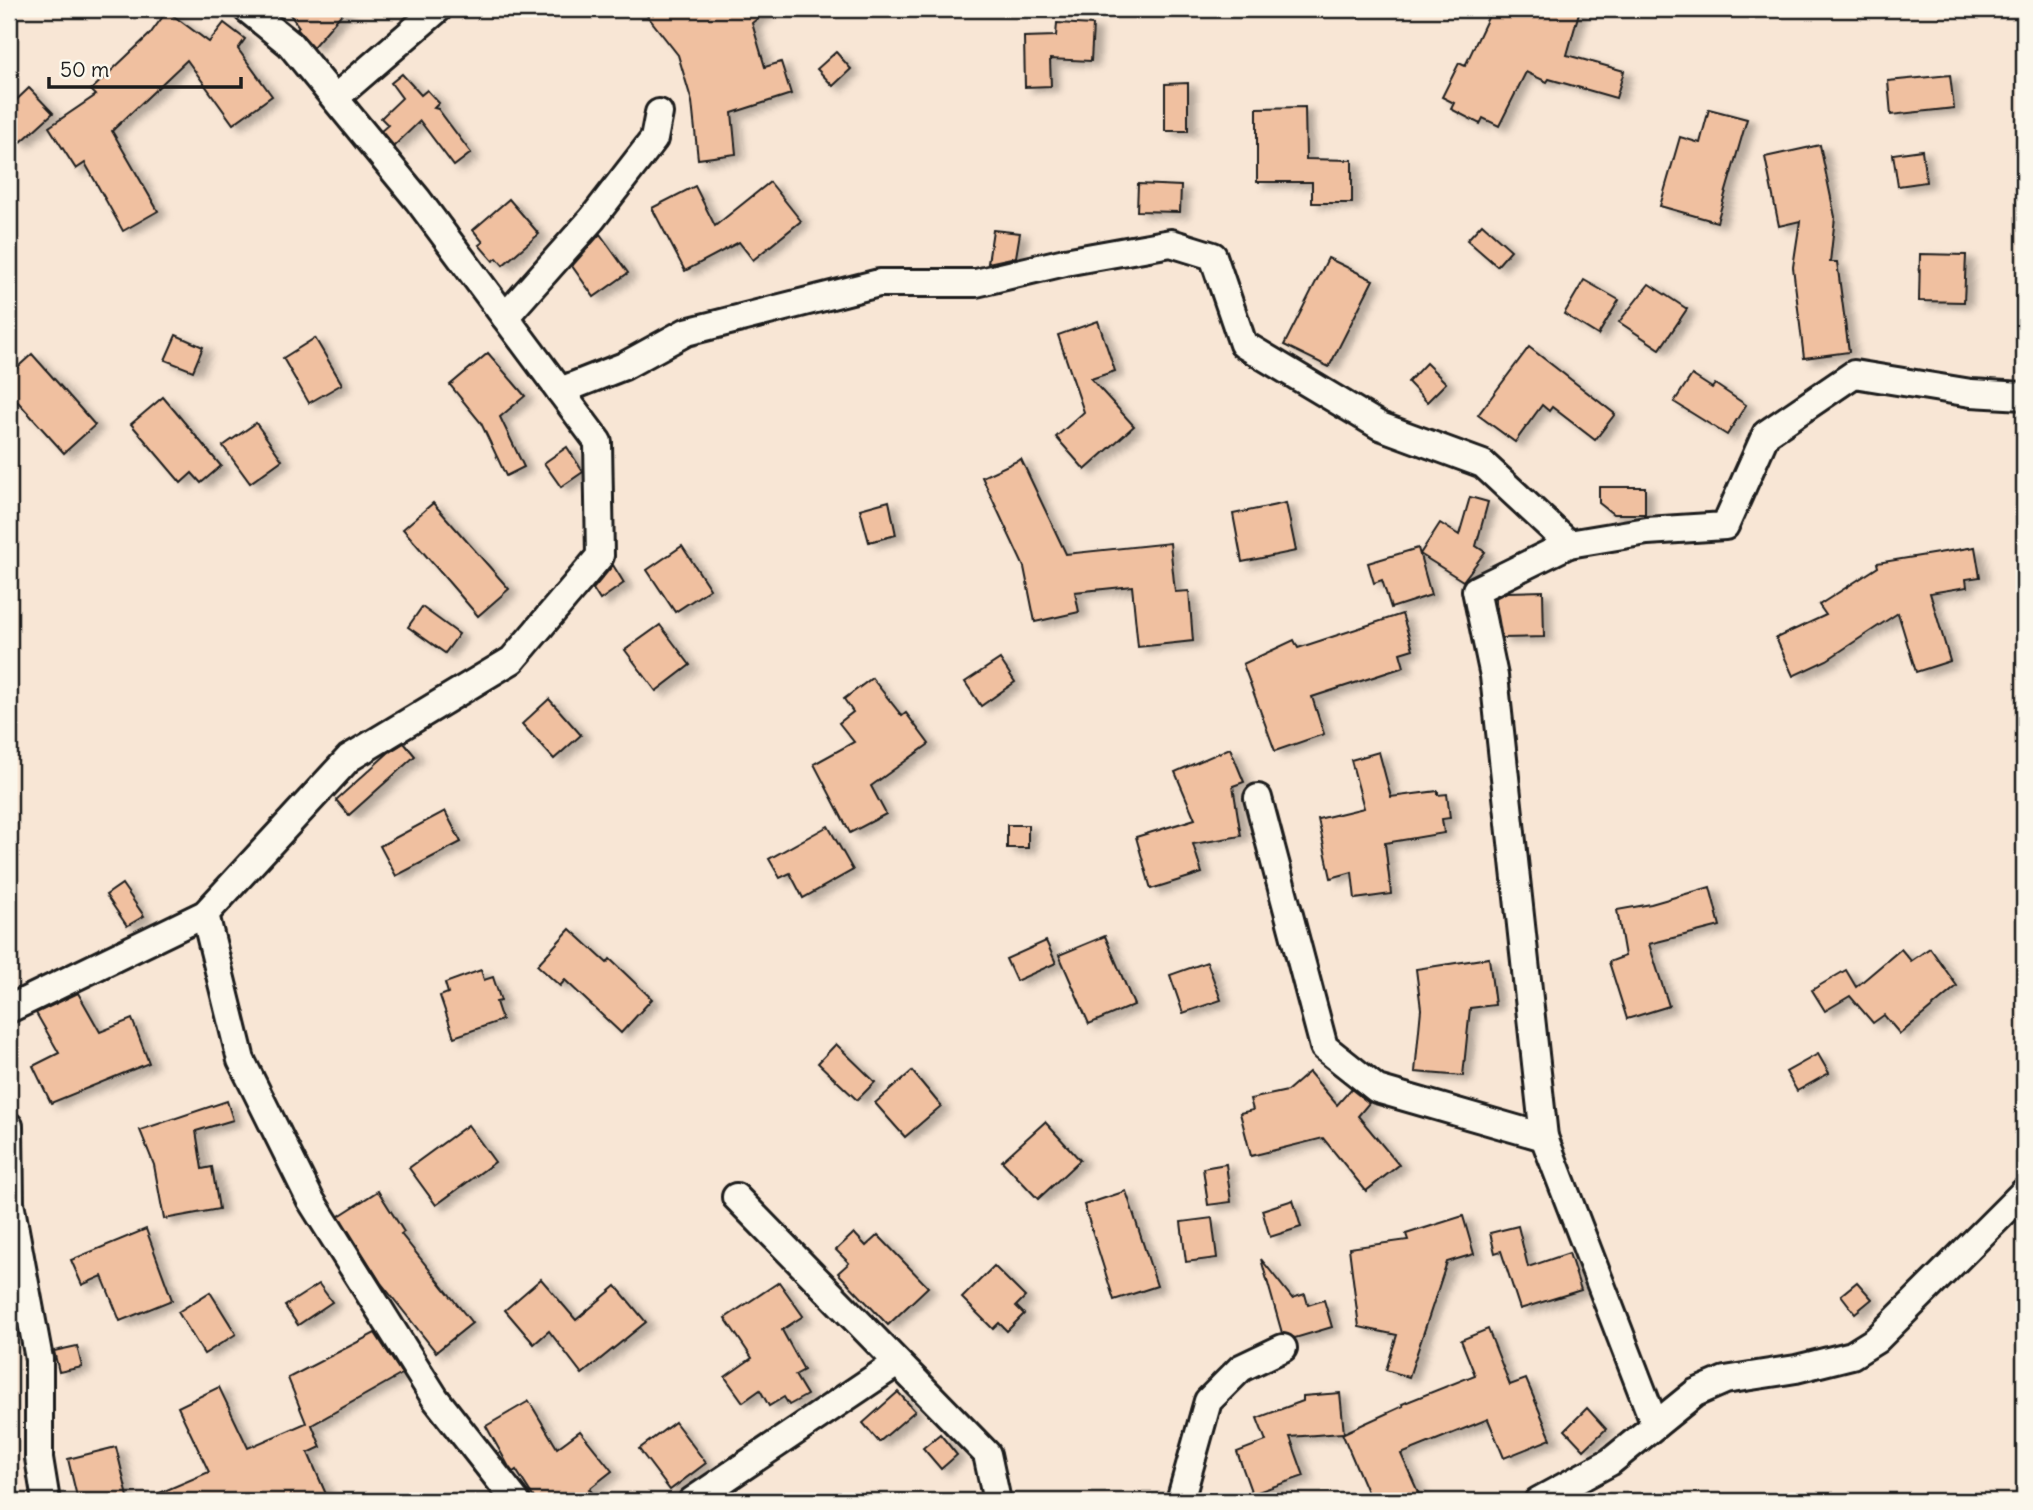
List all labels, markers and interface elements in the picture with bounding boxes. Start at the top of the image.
scale bar [49,46,242,90]
text: 50 m [60,56,109,83]

